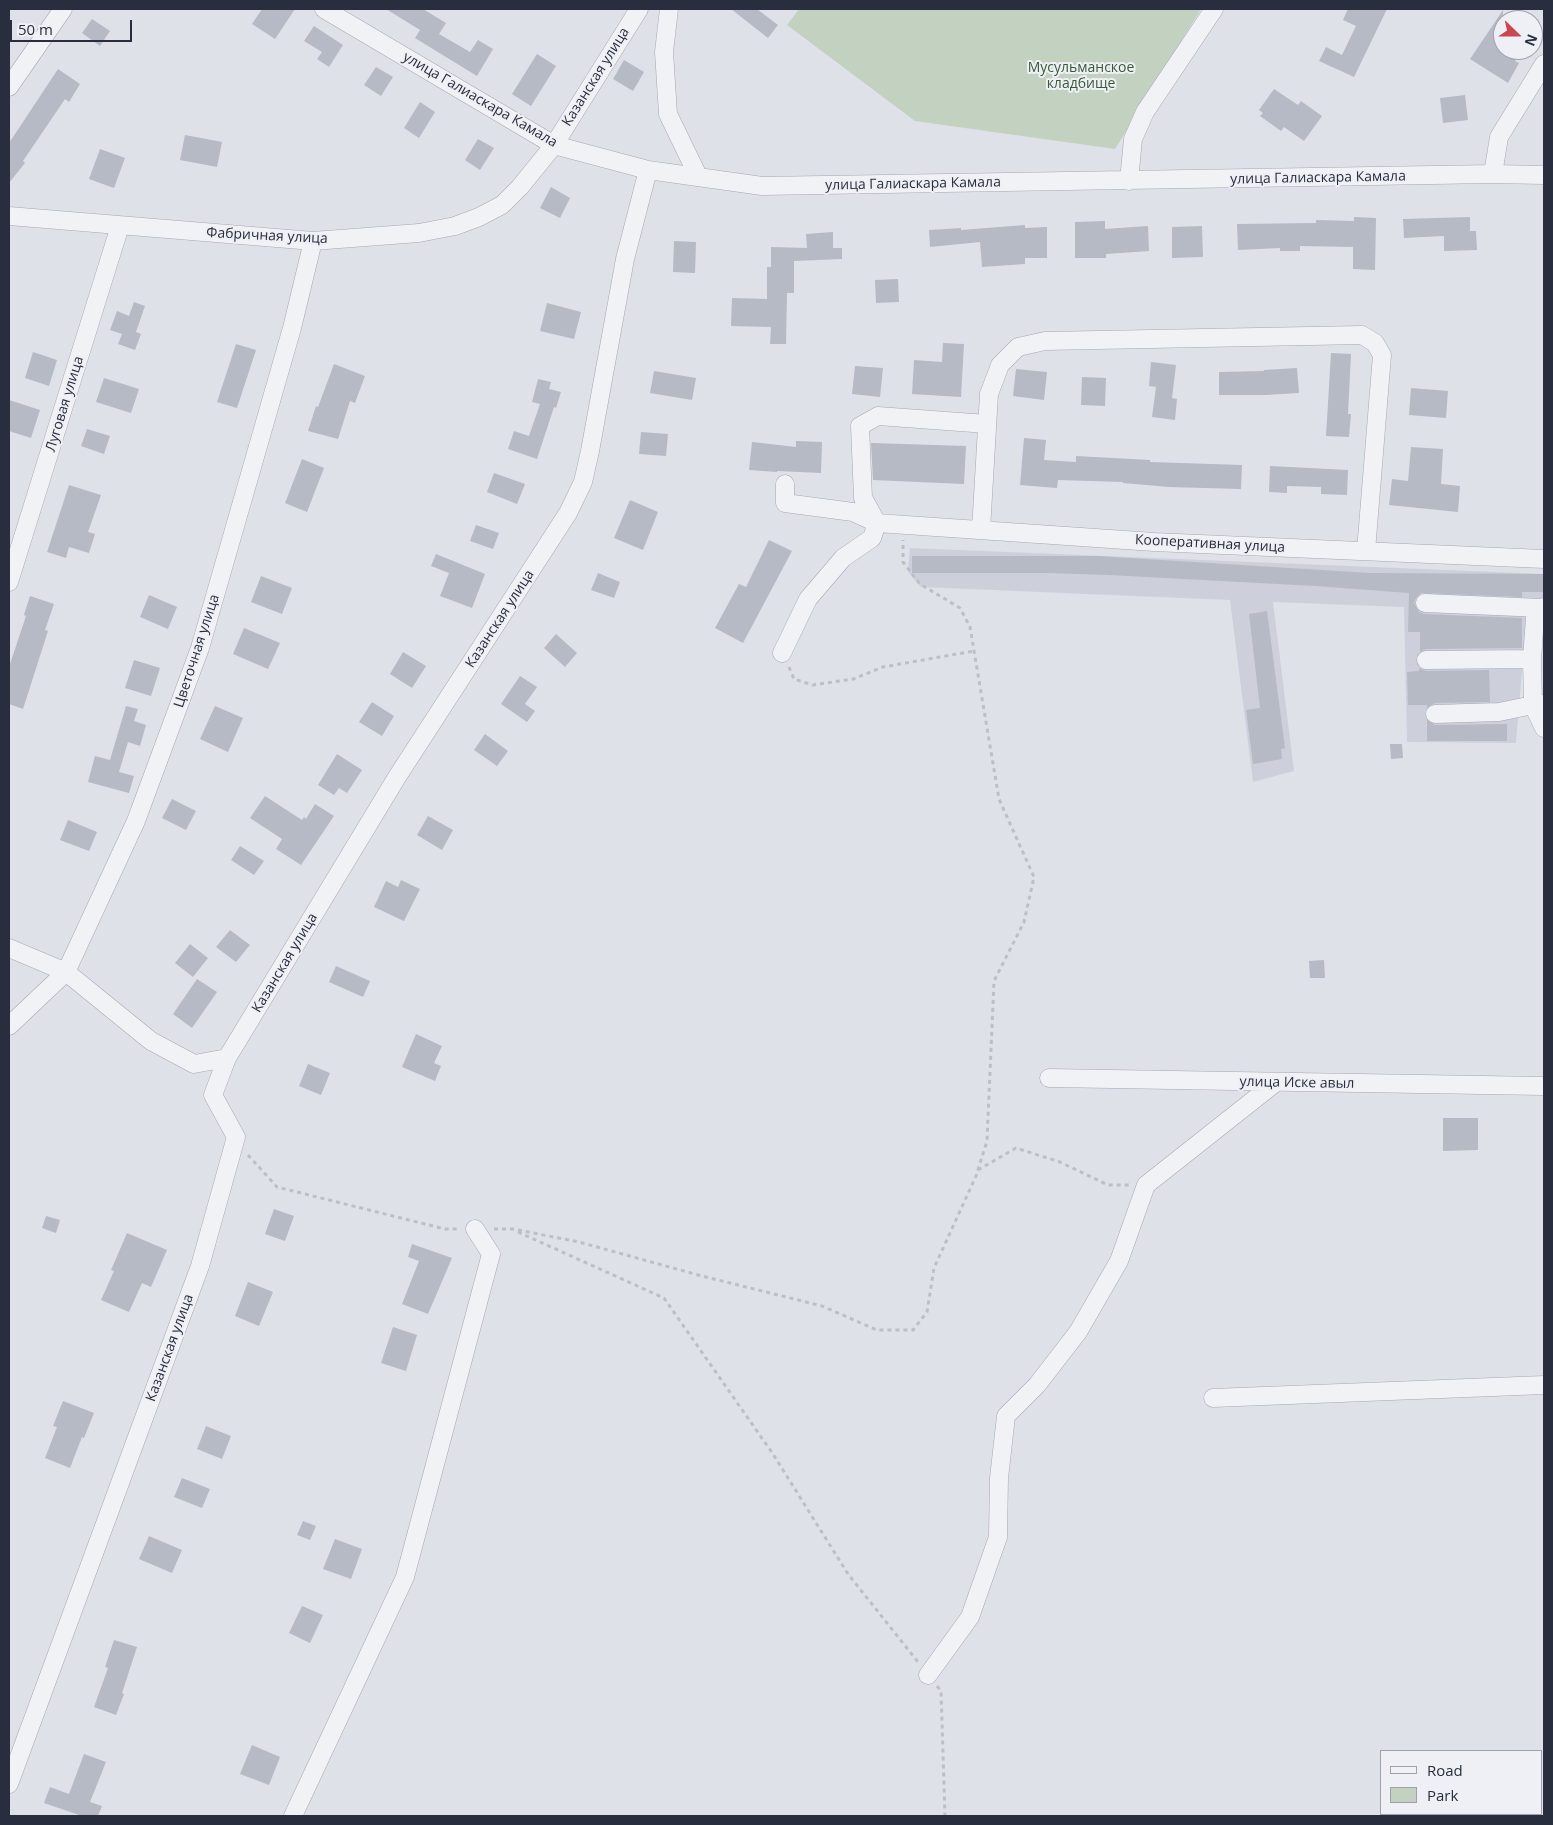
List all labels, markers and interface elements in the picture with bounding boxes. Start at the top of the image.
scale bar [12,10,135,42]
north arrow [1493,10,1543,60]
text: 50 m [18,19,53,39]
street label: Казанская улица [559,25,633,129]
text: N [1521,32,1542,49]
street label: улица Галиаскара Камала [400,49,560,151]
park label: Мусульманское кладбище [1028,60,1134,92]
street label: улица Галиаскара Камала [1230,168,1406,188]
street label: улица Галиаскара Камала [825,174,1001,194]
street label: Фабричная улица [206,224,328,248]
street label: Луговая улица [42,354,88,454]
street label: Кооперативная улица [1135,532,1285,556]
street label: Казанская улица [462,567,538,671]
street label: Цветочная улица [171,592,223,710]
street label: Казанская улица [249,910,321,1016]
street label: улица Иске авыл [1239,1074,1355,1092]
street label: Казанская улица [143,1292,197,1404]
legend [1380,1750,1543,1815]
text: Road [1427,1760,1463,1780]
text: Park [1427,1785,1458,1805]

